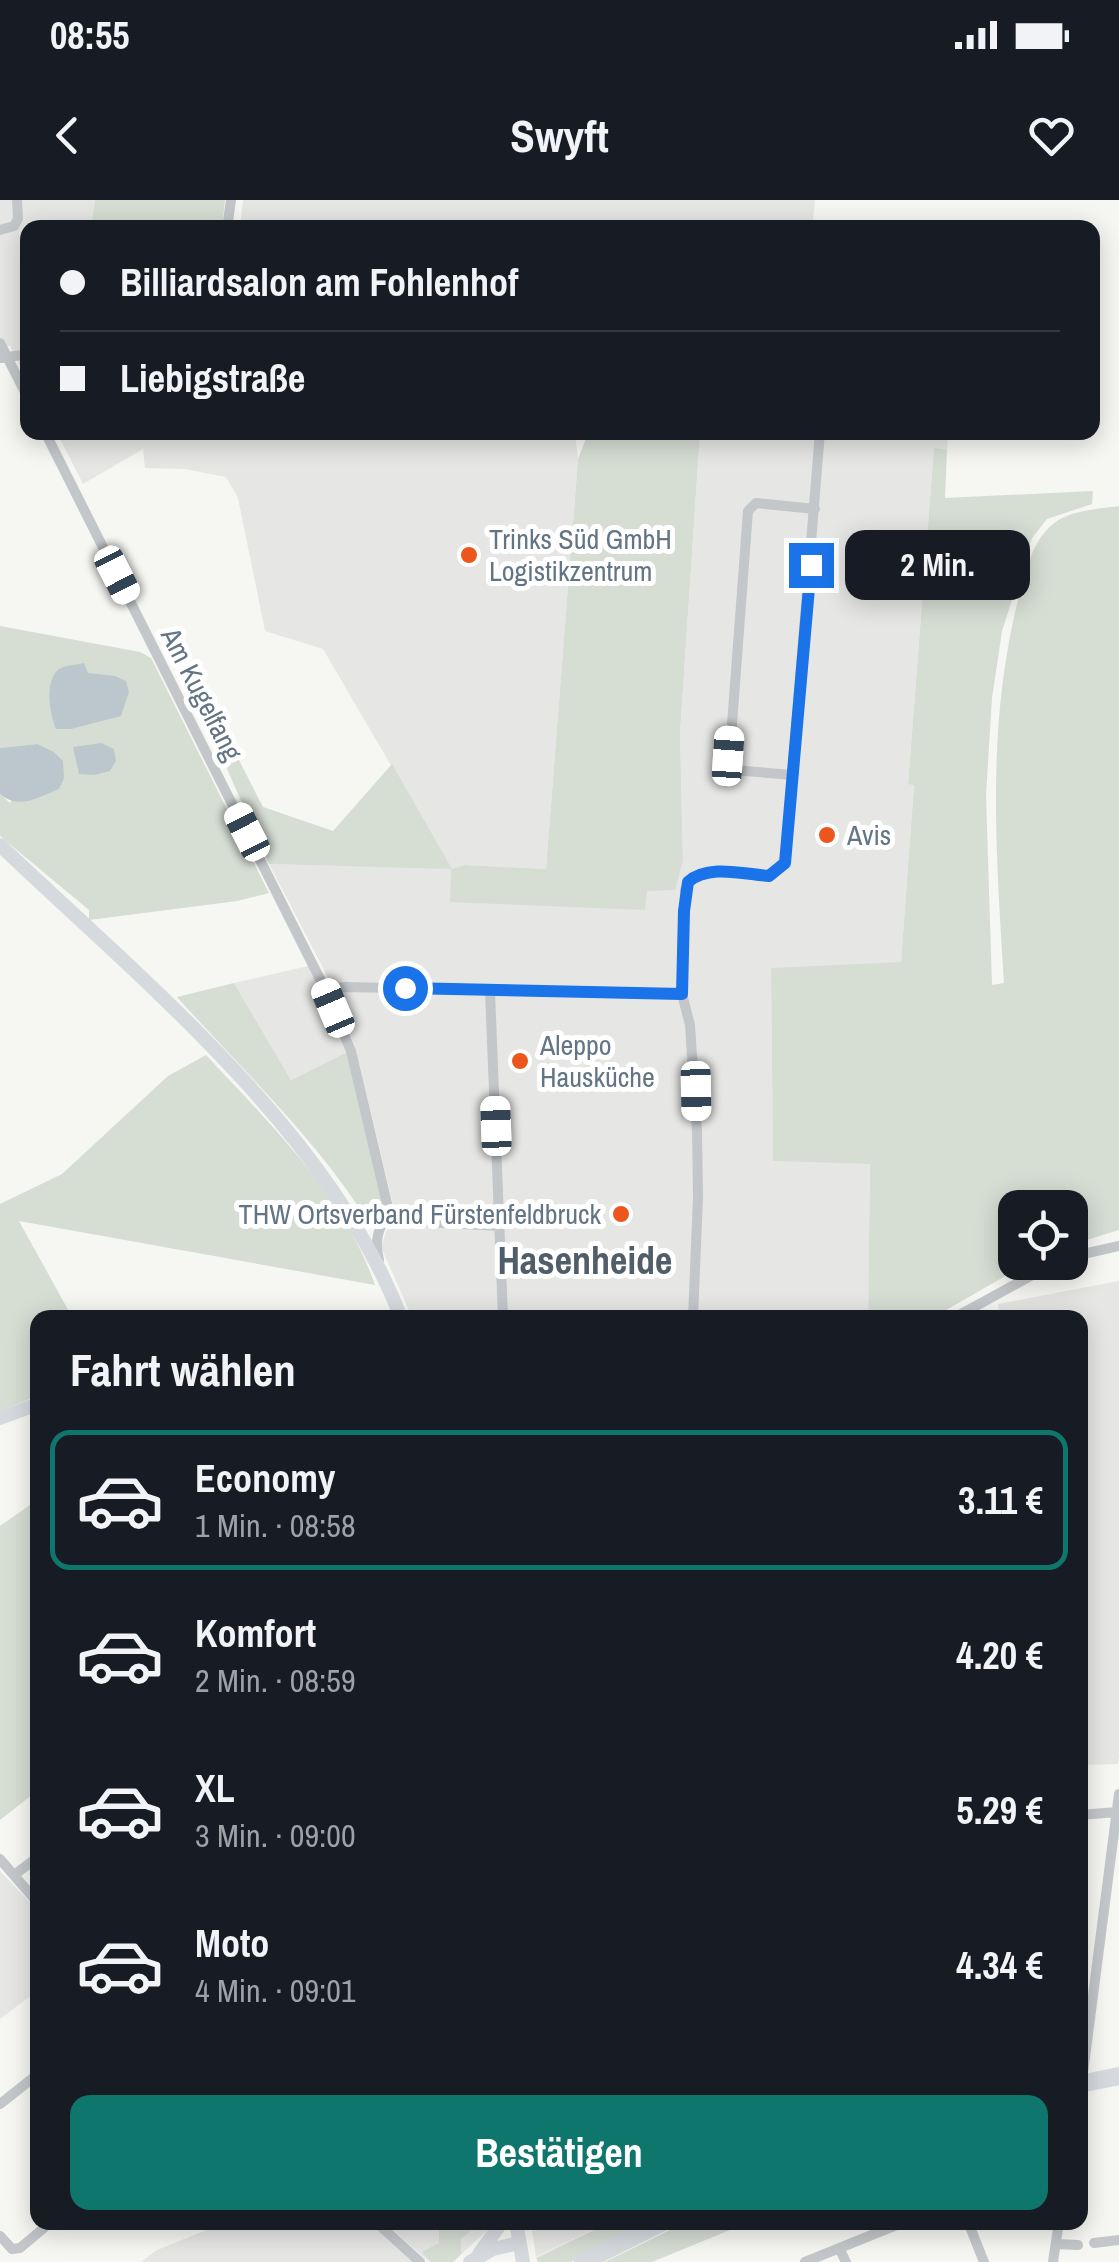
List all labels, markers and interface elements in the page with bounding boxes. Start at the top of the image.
text: 08:55 [50,10,130,61]
text: Swyft [510,105,609,166]
icon: back [40,108,95,163]
icon: heart [1024,108,1079,163]
text: Billiardsalon am Fohlenhof [120,257,518,308]
text: Liebigstraße [120,353,305,404]
place label: Trinks Süd GmbH Logistikzentrum [489,520,672,590]
callout: 2 Min. [846,530,1031,600]
car [90,541,144,609]
route end [789,543,834,588]
text: 2 Min. [900,543,975,586]
marker: Trinks Süd GmbH Logistikzentrum [458,544,480,566]
street label: Am Kugelfang [152,620,252,767]
car [711,725,745,787]
car [220,798,274,866]
place label: Avis [846,816,891,854]
marker: Avis [816,824,838,846]
route start [383,966,428,1011]
car [307,975,359,1041]
place label: Aleppo Hausküche [539,1026,655,1096]
marker: Aleppo Hausküche [509,1050,531,1072]
car [680,1061,712,1121]
car [480,1095,512,1157]
map controls [998,1190,1088,1280]
button: locate [998,1190,1088,1280]
place label: THW Ortsverband Fürstenfeldbruck [239,1195,602,1233]
marker: THW Ortsverband Fürstenfeldbruck [610,1203,632,1225]
district label: Hasenheide [498,1235,672,1286]
text: Fahrt wählen [70,1339,296,1400]
text: Economy [195,1453,335,1504]
icon: car [75,1455,165,1545]
text: 3.11 € [958,1475,1043,1526]
text: 1 Min. · 08:58 [195,1504,355,1547]
text: Komfort [195,1608,316,1659]
icon: car [75,1610,165,1700]
text: 4.20 € [956,1630,1043,1681]
text: 2 Min. · 08:59 [195,1659,355,1702]
text: XL [195,1763,235,1814]
icon: car [75,1765,165,1855]
text: 5.29 € [956,1785,1043,1836]
text: 3 Min. · 09:00 [195,1814,355,1857]
text: Moto [195,1918,269,1969]
icon: car [75,1920,165,2010]
text: 4.34 € [956,1940,1043,1991]
text: 4 Min. · 09:01 [195,1969,355,2012]
button: Bestätigen [70,2095,1048,2210]

